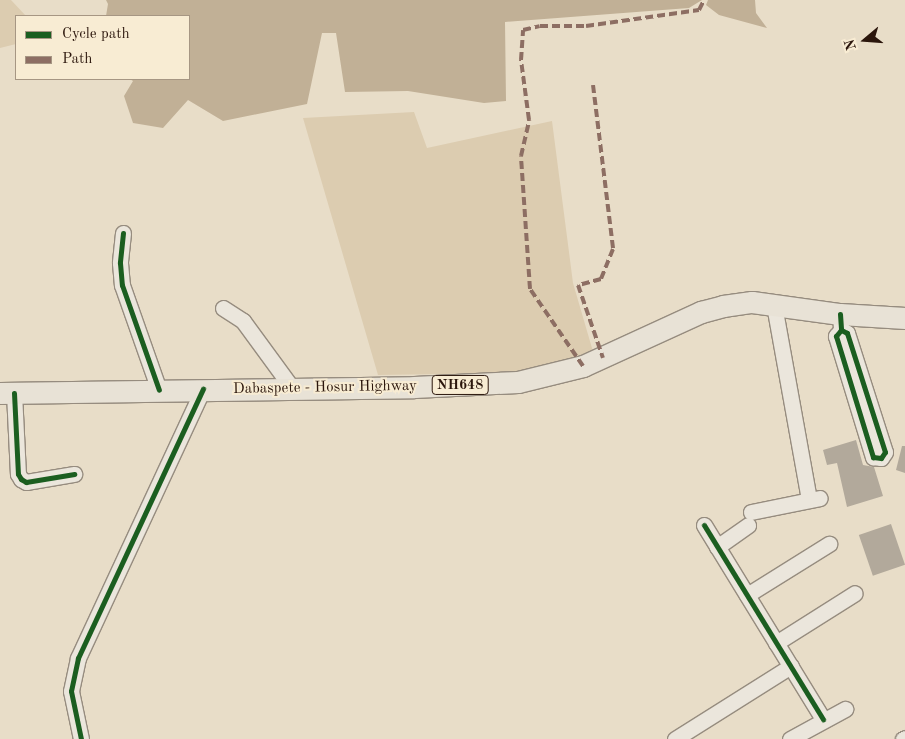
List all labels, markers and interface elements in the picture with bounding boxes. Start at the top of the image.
legend [15,15,190,80]
north arrow [840,15,890,65]
text: Cycle path [62,27,130,42]
text: N [842,37,859,52]
text: Path [62,52,92,67]
road number: NH648 [431,374,489,396]
street label: Dabaspete - Hosur Highway [233,377,417,399]

